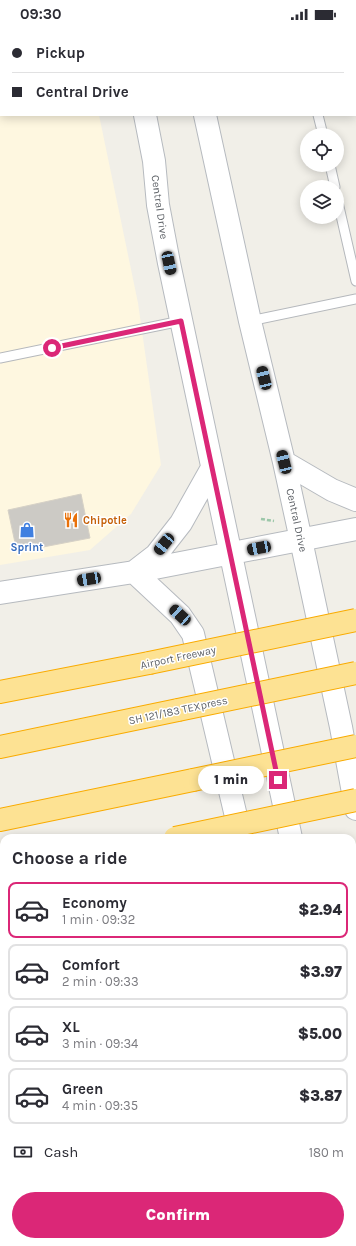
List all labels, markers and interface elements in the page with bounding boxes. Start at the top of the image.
text: 09:30 [20,5,62,23]
text: Pickup [36,44,85,62]
text: Central Drive [36,83,129,101]
map controls [300,128,344,224]
button: locate [300,128,344,172]
street label: Central Drive [149,174,170,240]
button: layers [300,180,344,224]
car [161,250,177,276]
route start [43,339,61,357]
car [255,365,273,391]
car [275,449,293,475]
street label: Central Drive [283,487,310,553]
restaurant icon: Chipotle [62,511,80,529]
place label: Chipotle [83,514,127,527]
shop icon: Sprint [18,521,36,539]
car [152,531,176,557]
car [246,540,272,556]
place label: Sprint [11,541,44,554]
car [76,571,102,587]
car [167,603,193,627]
street label: Airport Freeway [139,643,217,672]
street label: SH 121/183 TEXpress [127,694,229,727]
callout: 1 min [198,766,264,794]
route end [269,771,287,789]
text: 1 min [214,772,248,787]
text: Choose a ride [12,847,127,869]
icon: car [14,892,50,928]
text: Economy [62,894,127,912]
text: $2.94 [298,901,342,919]
text: 1 min · 09:32 [62,912,135,927]
icon: car [14,954,50,990]
text: Comfort [62,956,120,974]
text: $3.97 [300,963,342,981]
text: 2 min · 09:33 [62,974,139,989]
icon: car [14,1016,50,1052]
text: XL [62,1018,80,1036]
text: $5.00 [298,1025,342,1043]
text: 3 min · 09:34 [62,1036,138,1051]
icon: car [14,1078,50,1114]
text: Green [62,1080,103,1098]
text: $3.87 [299,1087,342,1105]
text: 4 min · 09:35 [62,1098,138,1113]
icon: cash [12,1141,34,1163]
text: Cash [44,1143,78,1161]
text: 180 m [309,1145,344,1160]
button: Confirm [12,1192,344,1238]

